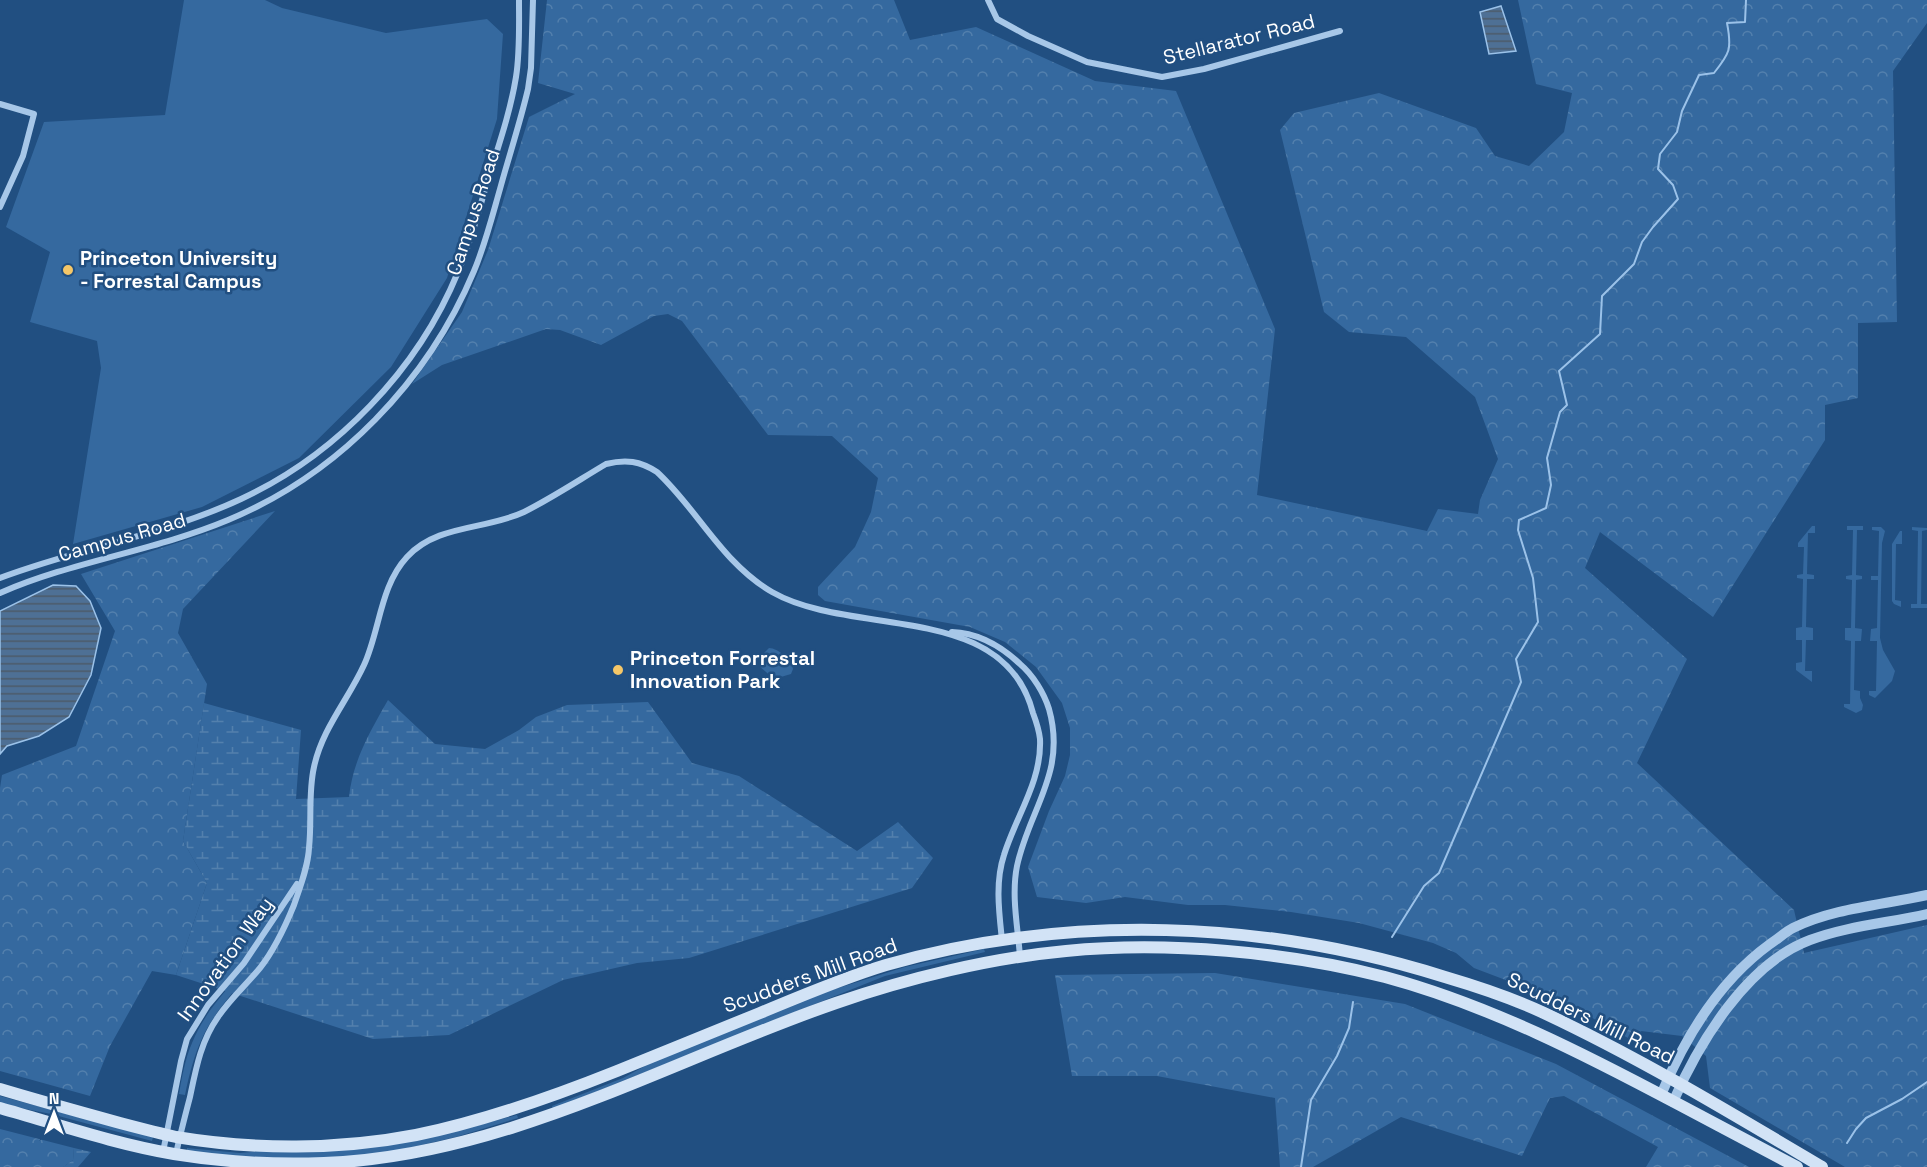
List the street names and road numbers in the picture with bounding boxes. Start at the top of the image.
street label: Stellarator Road [1161,8,1317,70]
street label: Campus Road [440,145,506,279]
street label: Campus Road [55,506,189,568]
street label: Innovation Way [171,892,279,1026]
street label: Scudders Mill Road [719,931,901,1019]
street label: Scudders Mill Road [1503,966,1679,1070]

